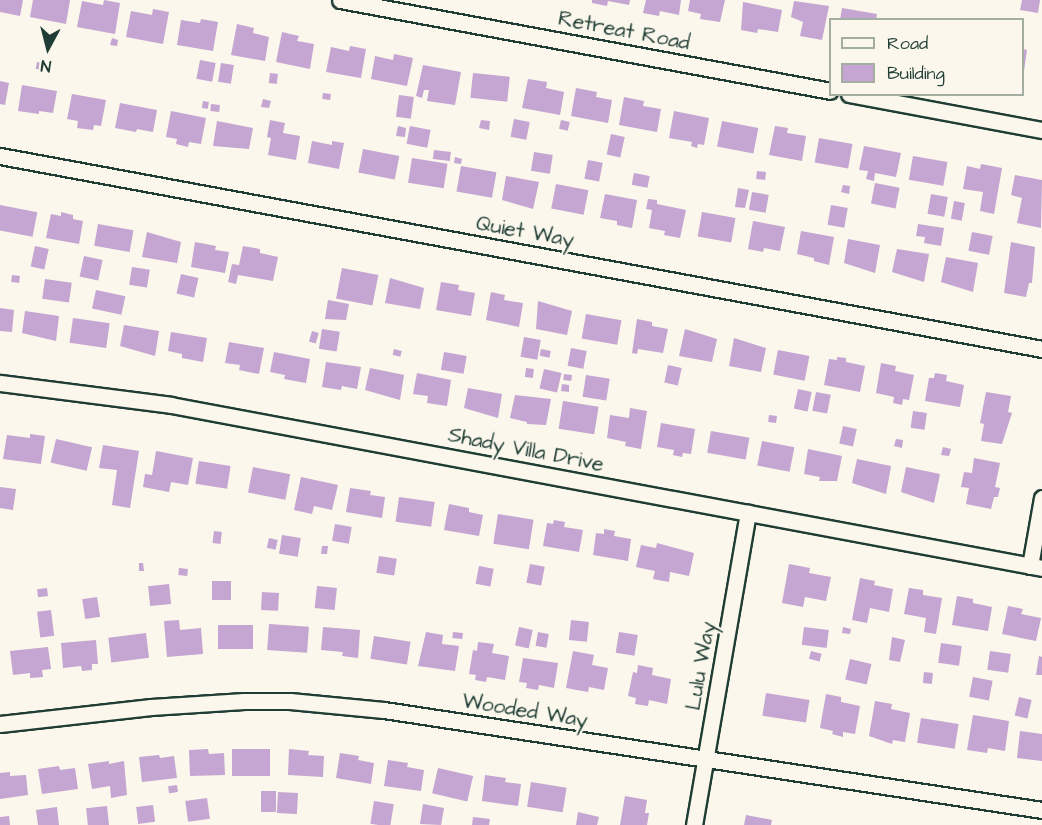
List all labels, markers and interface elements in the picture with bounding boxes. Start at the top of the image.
street label: Retreat Road [556,6,692,56]
north arrow [18,18,78,78]
legend [829,18,1024,96]
text: Road [887,31,928,56]
text: N [39,54,52,77]
text: Building [887,61,945,86]
street label: Quiet Way [474,211,576,253]
street label: Shady Villa Drive [446,423,606,477]
street label: Lulu Way [681,620,721,712]
street label: Wooded Way [460,689,590,733]

